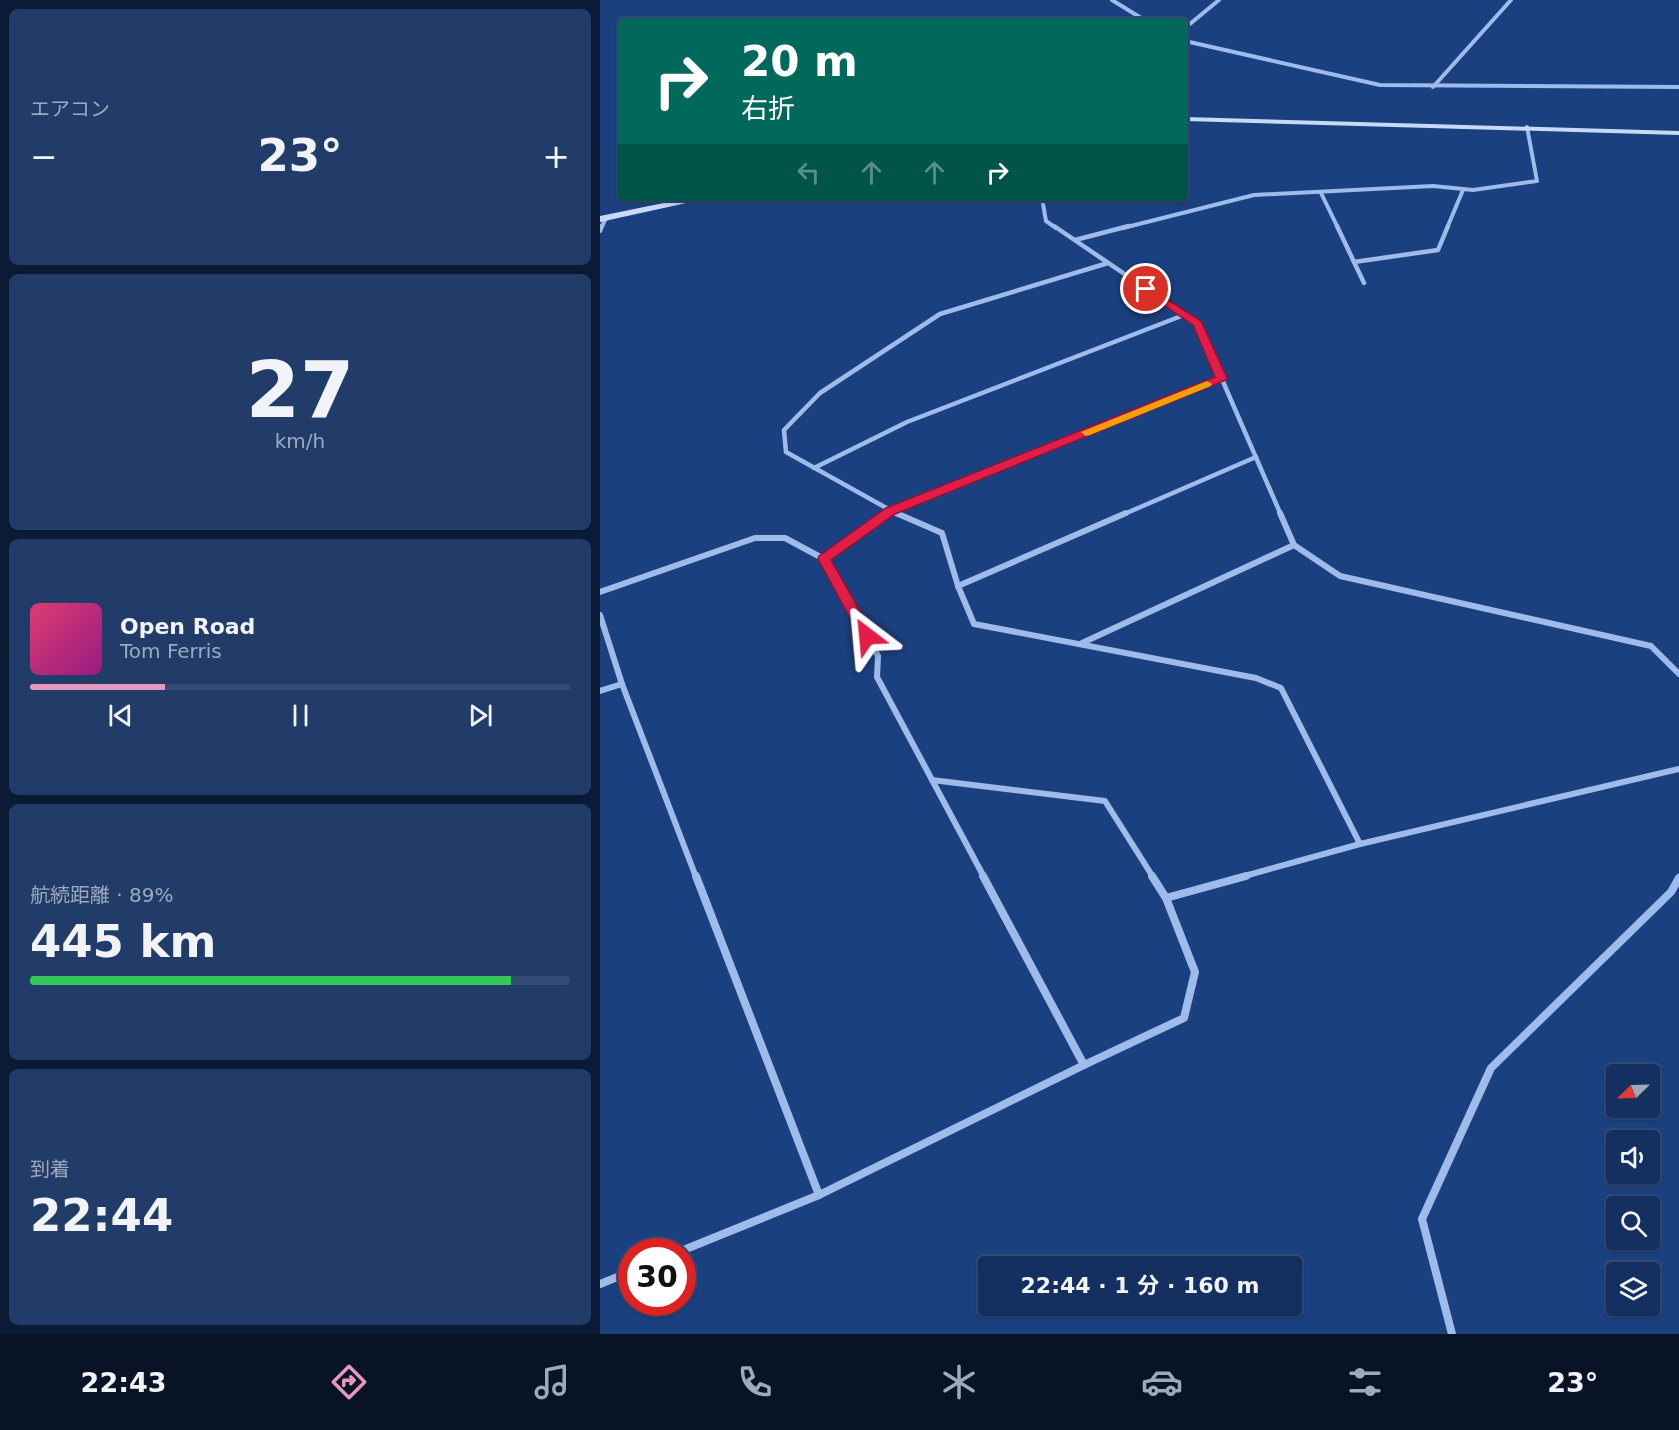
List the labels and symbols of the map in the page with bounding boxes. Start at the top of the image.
pin [1120,263,1171,314]
position arrow [835,604,899,668]
north arrow [1606,1064,1660,1118]
speed limit sign: 30 [618,1238,696,1316]

